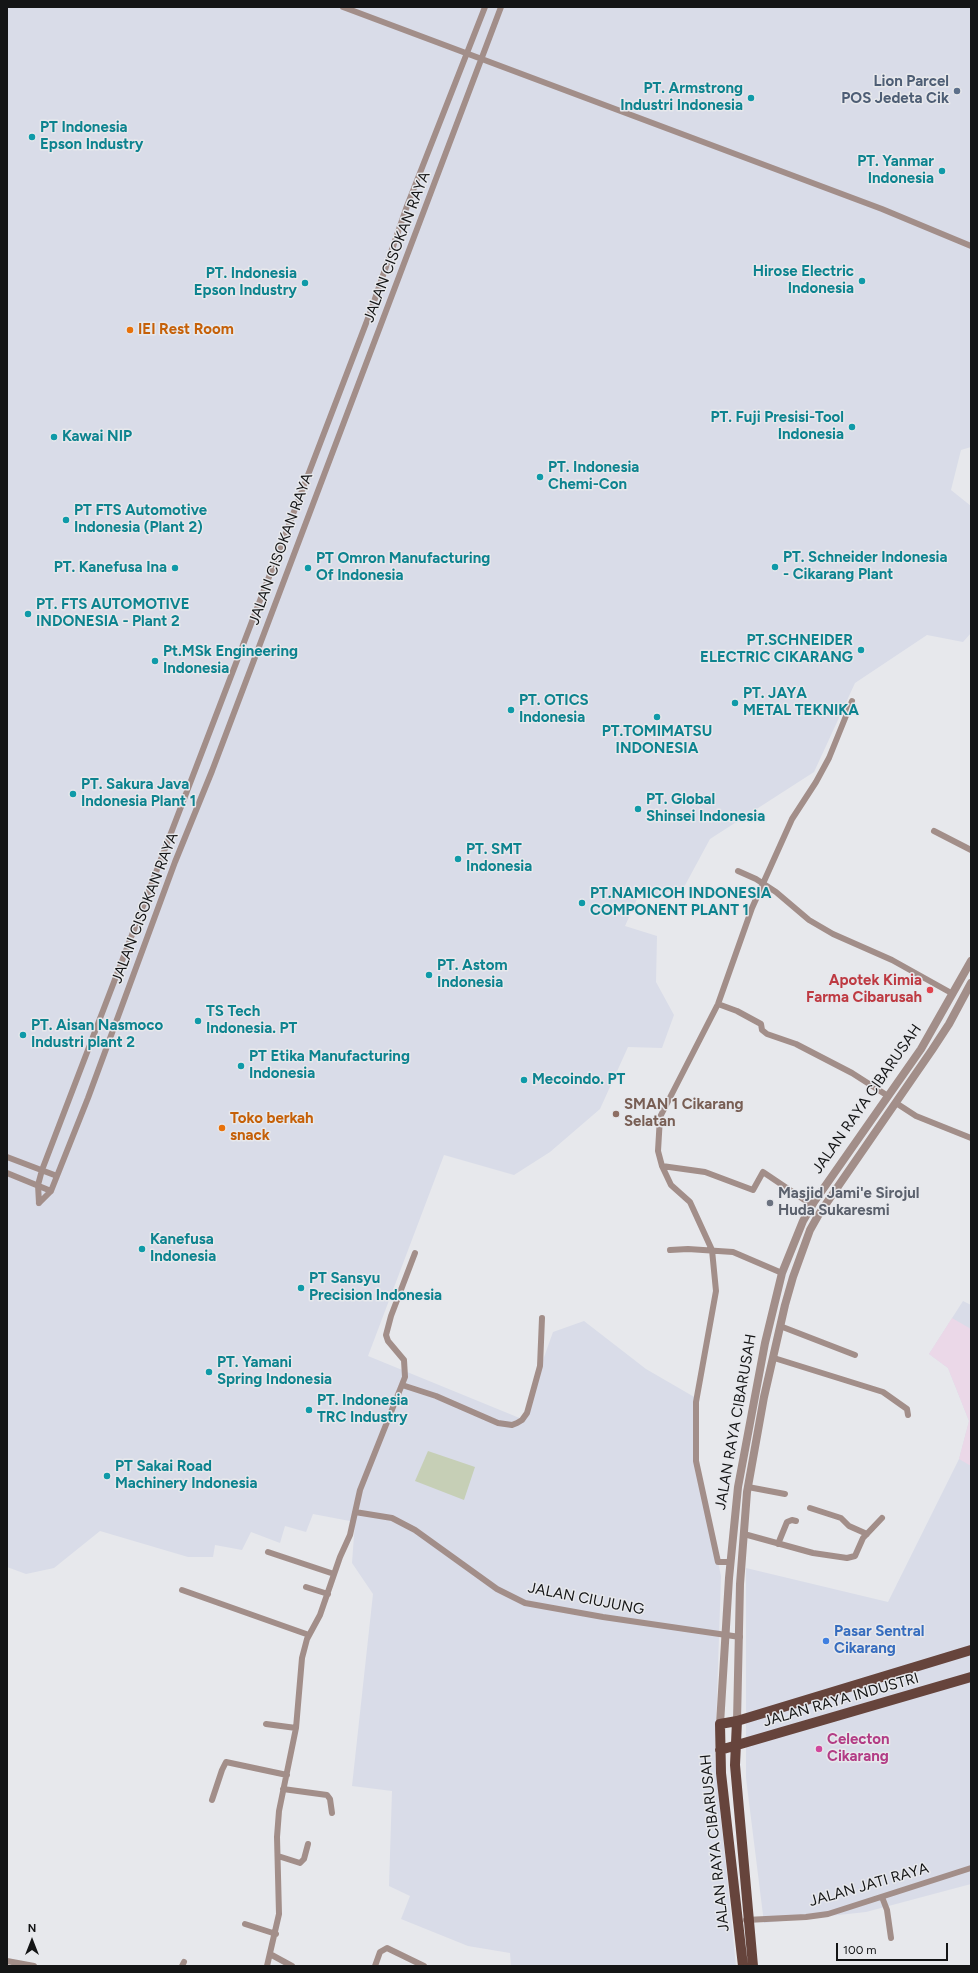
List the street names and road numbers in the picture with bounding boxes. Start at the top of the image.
street label: JALAN CISOKAN RAYA [360,169,434,325]
street label: JALAN CISOKAN RAYA [245,471,317,627]
street label: JALAN CISOKAN RAYA [108,830,182,986]
street label: JALAN RAYA CIBARUSAH [808,1021,926,1177]
street label: JALAN RAYA CIBARUSAH [712,1333,760,1511]
street label: JALAN CIUJUNG [526,1579,646,1619]
street label: JALAN RAYA INDUSTRI [761,1669,921,1731]
street label: JALAN RAYA CIBARUSAH [697,1753,733,1933]
street label: JALAN JATI RAYA [807,1859,931,1911]

